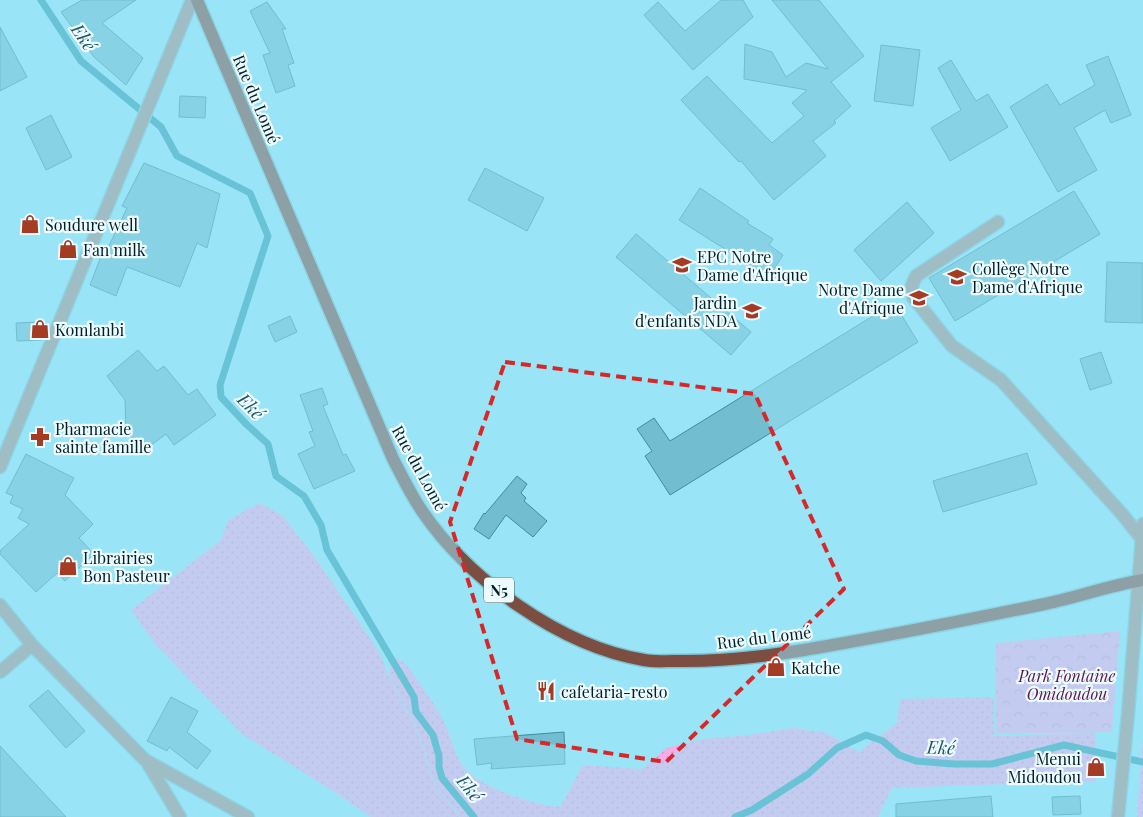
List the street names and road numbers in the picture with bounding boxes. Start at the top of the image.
street label: Rue du Lomé [229,51,285,147]
street label: Rue du Lomé [388,421,452,515]
road number: N5 [484,578,514,602]
street label: Rue du Lomé [716,621,812,653]

